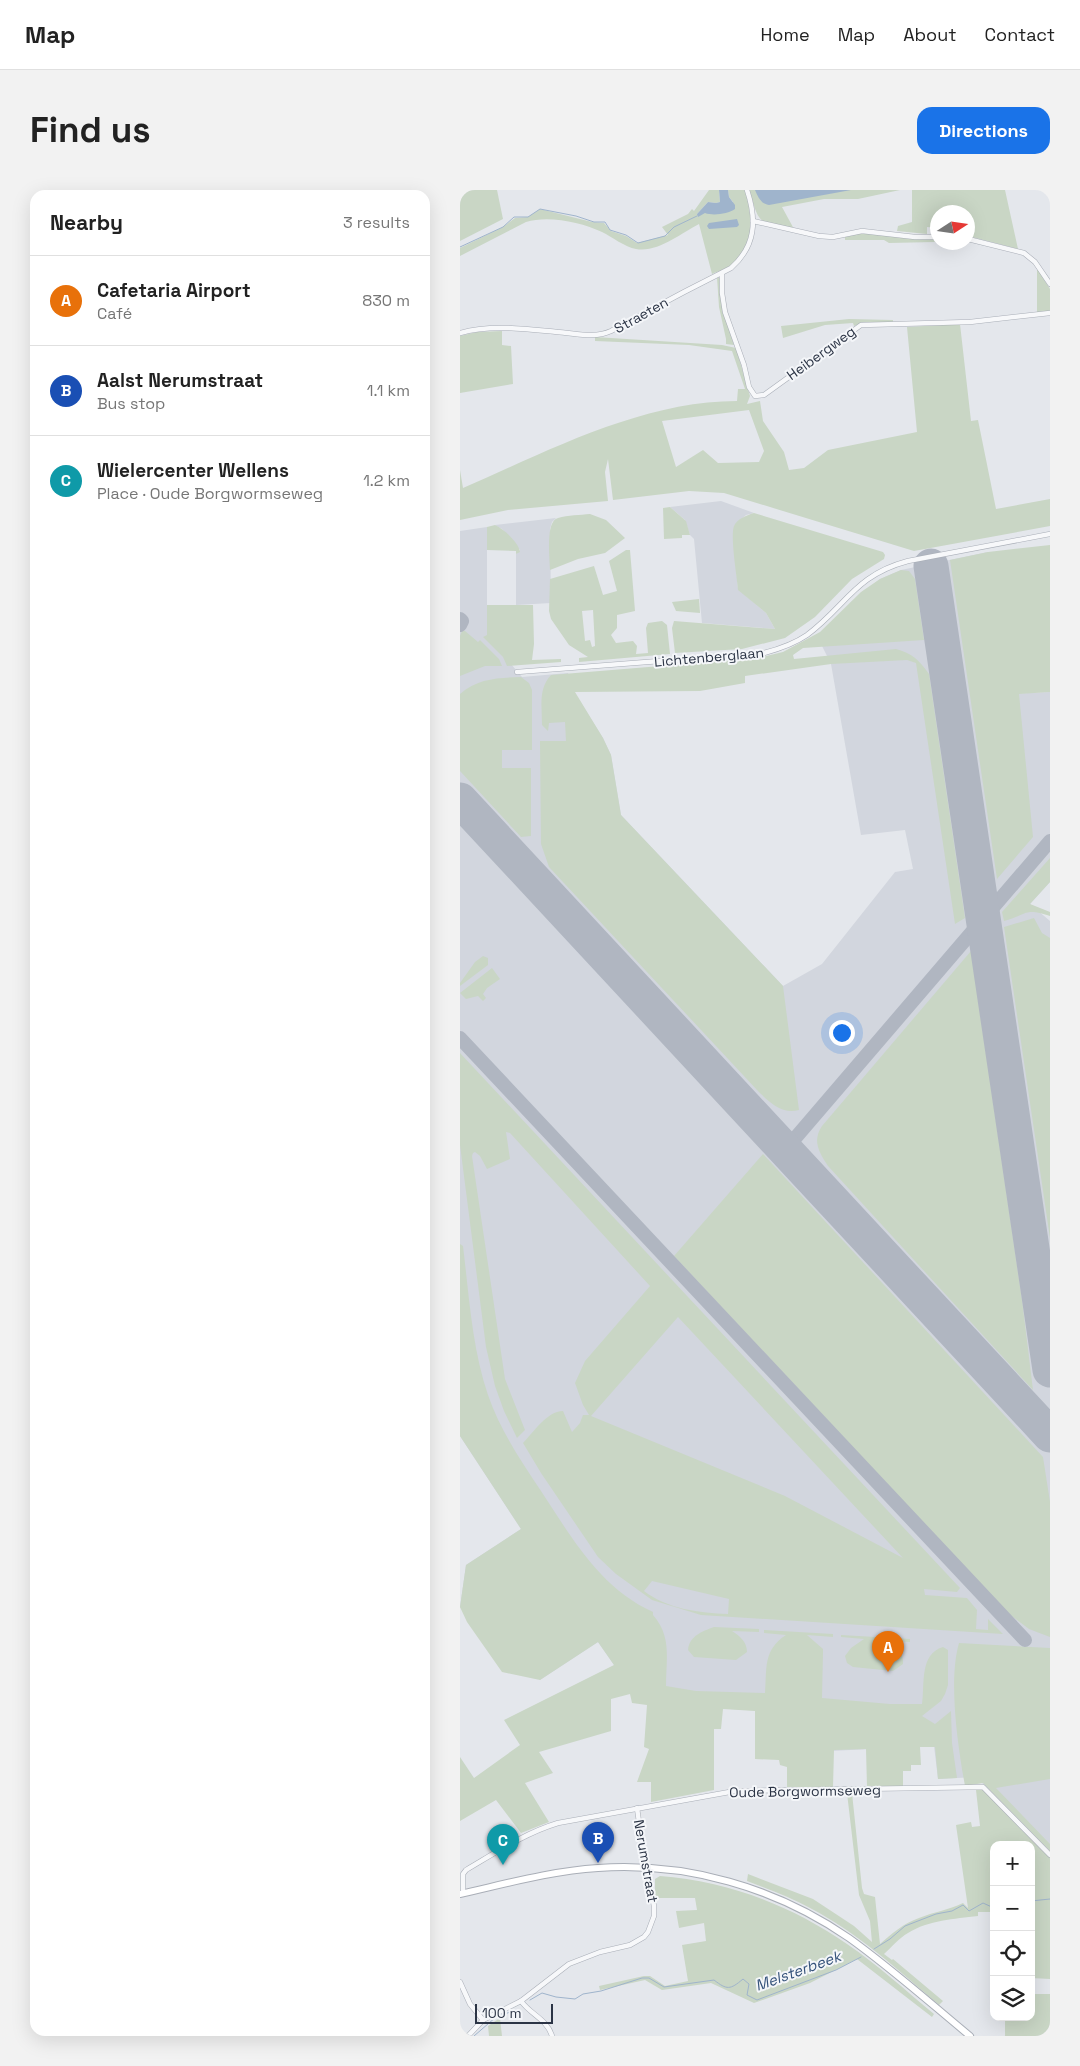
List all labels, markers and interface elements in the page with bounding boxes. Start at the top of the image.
text: Map [25,19,75,50]
text: Home [761,23,810,46]
text: Map [838,23,875,46]
text: About [903,23,957,46]
text: Contact [985,23,1055,46]
button: Directions [917,107,1050,154]
text: Find us [30,108,151,152]
north arrow [930,205,975,250]
text: Nearby [50,209,123,236]
text: 3 results [343,212,410,233]
text: Cafetaria Airport [97,278,251,303]
text: A [61,290,71,311]
text: 830 m [362,290,410,311]
street label: Straeten [611,293,671,337]
text: Café [97,303,132,324]
street label: Heibergweg [783,322,859,384]
text: Aalst Nerumstraat [97,368,263,393]
text: B [61,380,71,401]
text: 1.1 km [367,380,410,401]
text: Bus stop [97,393,165,414]
text: Wielercenter Wellens [97,458,289,483]
text: C [61,470,71,491]
text: 1.2 km [363,470,410,491]
text: Place · Oude Borgwormseweg [97,483,323,504]
street label: Lichtenberglaan [653,643,765,671]
your location [829,1020,855,1046]
pin: A [872,1631,904,1672]
street label: Oude Borgwormseweg [729,1781,881,1801]
street label: Nerumstraat [630,1818,662,1904]
pin: B [582,1822,614,1863]
pin: C [487,1824,519,1865]
map controls [990,1841,1035,2021]
button: + [990,1841,1035,1886]
button: − [990,1886,1035,1931]
button: locate [990,1931,1035,1976]
water label: Melsterbeek [752,1946,845,1995]
button: layers [990,1976,1035,2021]
scale bar [475,2001,552,2024]
text: 100 m [482,2004,521,2022]

